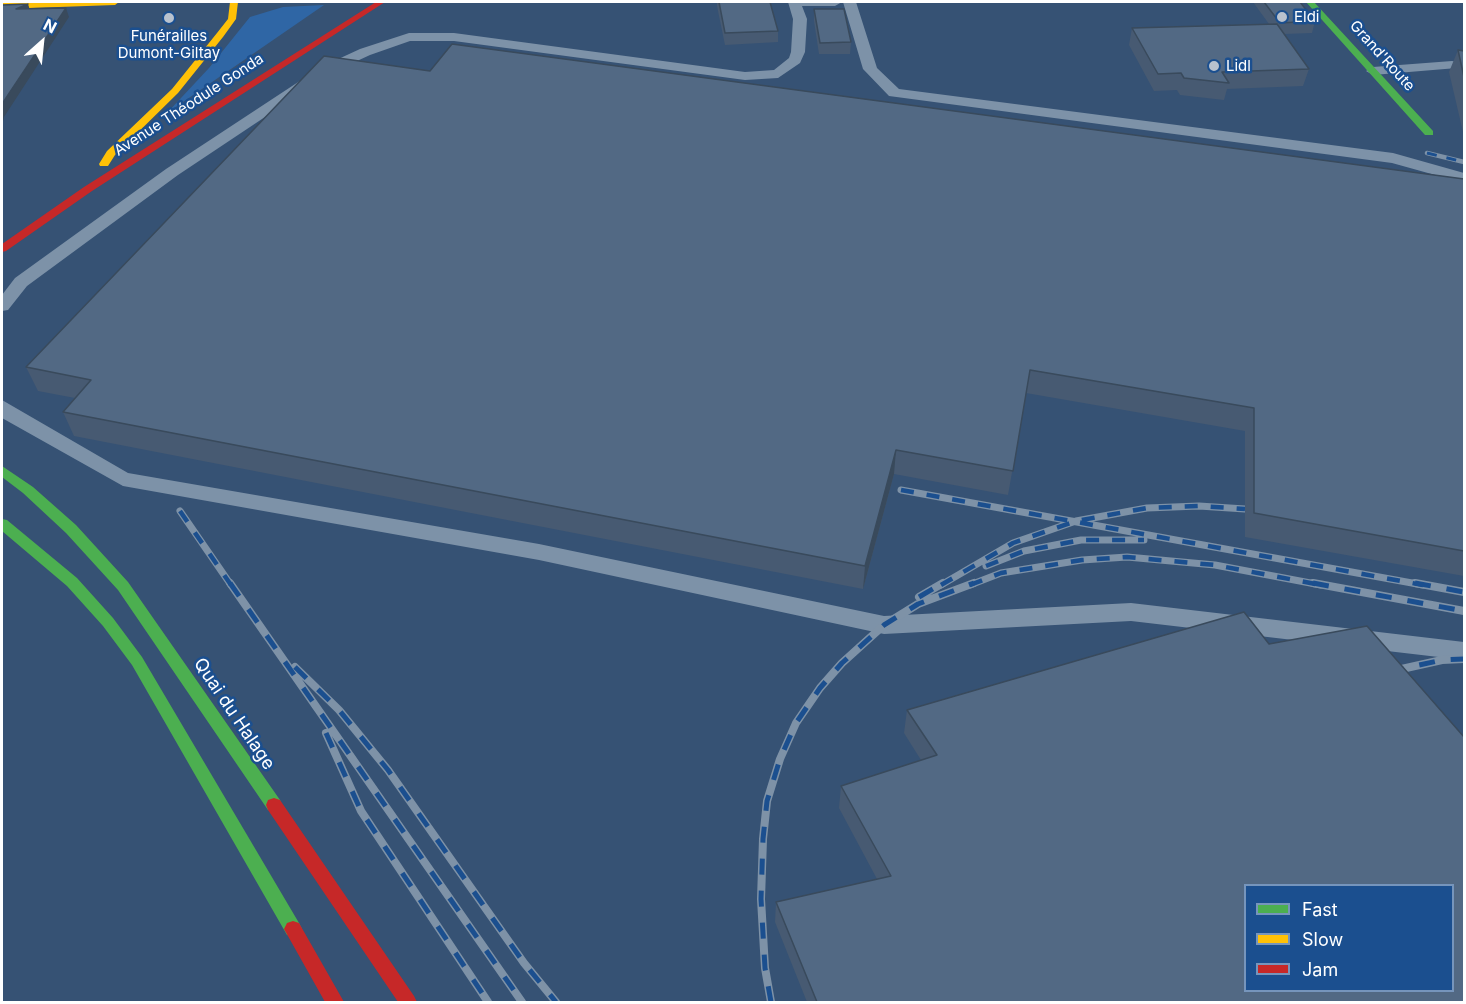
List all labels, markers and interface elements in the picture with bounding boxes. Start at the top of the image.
place label: Eldi [1294,8,1319,26]
marker: Eldi [1275,10,1289,24]
marker: Funérailles Dumont-Giltay [162,11,176,25]
north arrow [12,12,72,72]
text: N [40,14,60,38]
street label: Grand'Route [1346,17,1418,95]
place label: Funérailles Dumont-Giltay [118,27,220,62]
street label: Avenue Théodule Gonda [111,50,267,160]
place label: Lidl [1226,57,1251,75]
marker: Lidl [1207,59,1221,73]
street label: Quai du Halage [189,654,279,774]
legend [1244,884,1454,992]
text: Fast [1302,899,1338,920]
text: Slow [1302,929,1343,950]
text: Jam [1302,959,1338,980]

